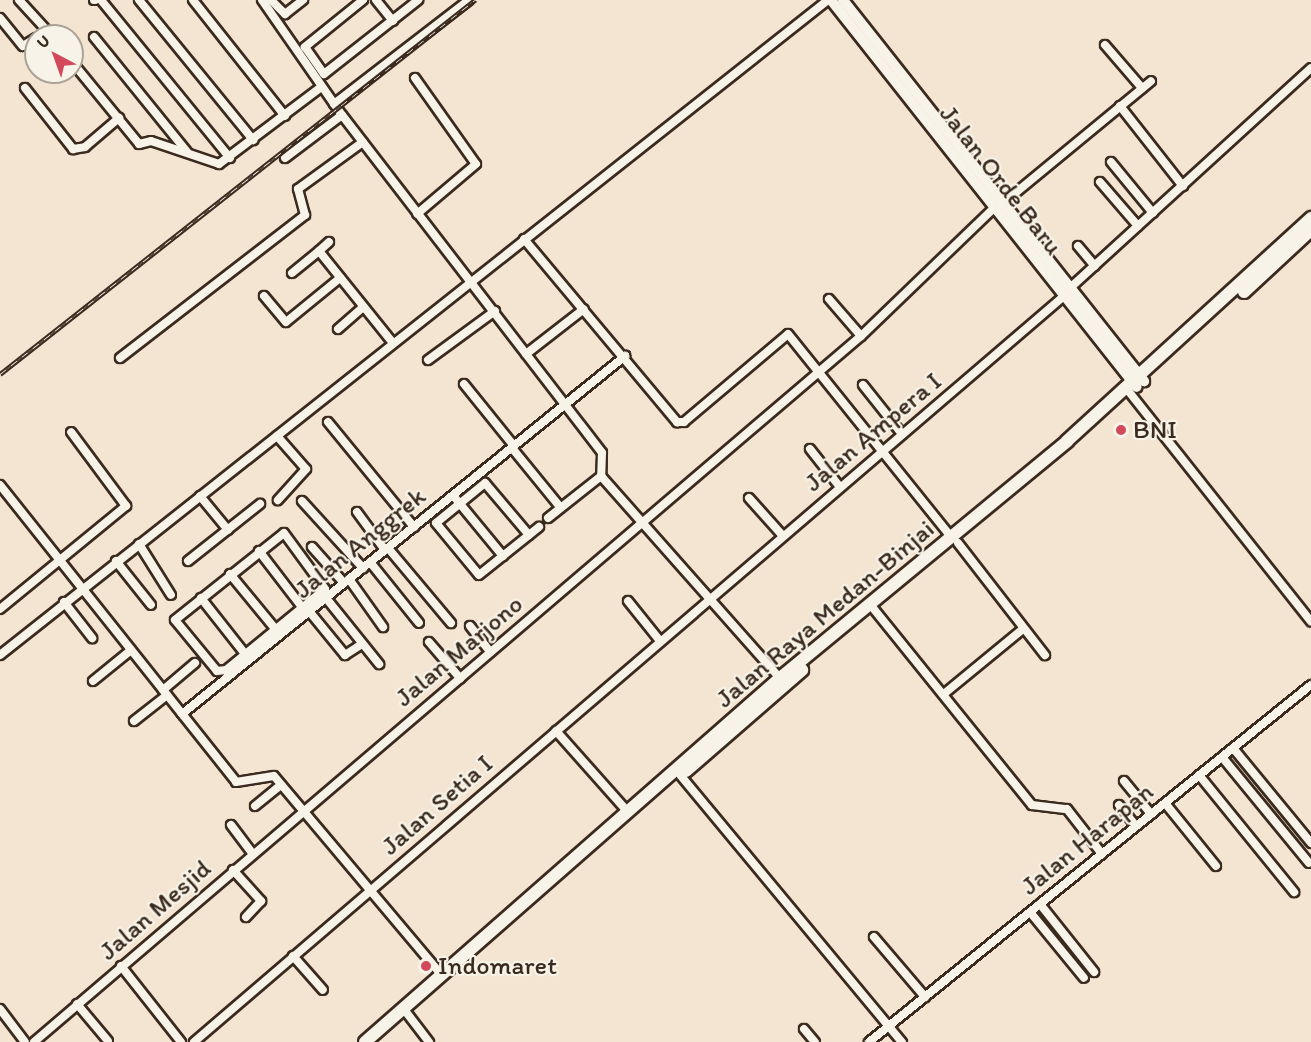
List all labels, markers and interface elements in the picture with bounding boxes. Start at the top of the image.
north arrow [24,24,84,84]
text: U [33,31,53,52]
street label: Jalan Orde Baru [933,99,1069,261]
street label: Jalan Ampera I [799,366,947,498]
place label: BNI [1133,414,1177,446]
marker: BNI [1114,423,1128,437]
street label: Jalan Anggrek [288,481,432,605]
street label: Jalan Raya Medan-Binjai [710,514,940,714]
street label: Jalan Marjono [389,588,529,714]
street label: Jalan Setia I [375,748,499,862]
street label: Jalan Harapan [1015,776,1159,902]
street label: Jalan Mesjid [93,853,217,967]
place label: Indomaret [438,950,557,982]
marker: Indomaret [419,959,433,973]

